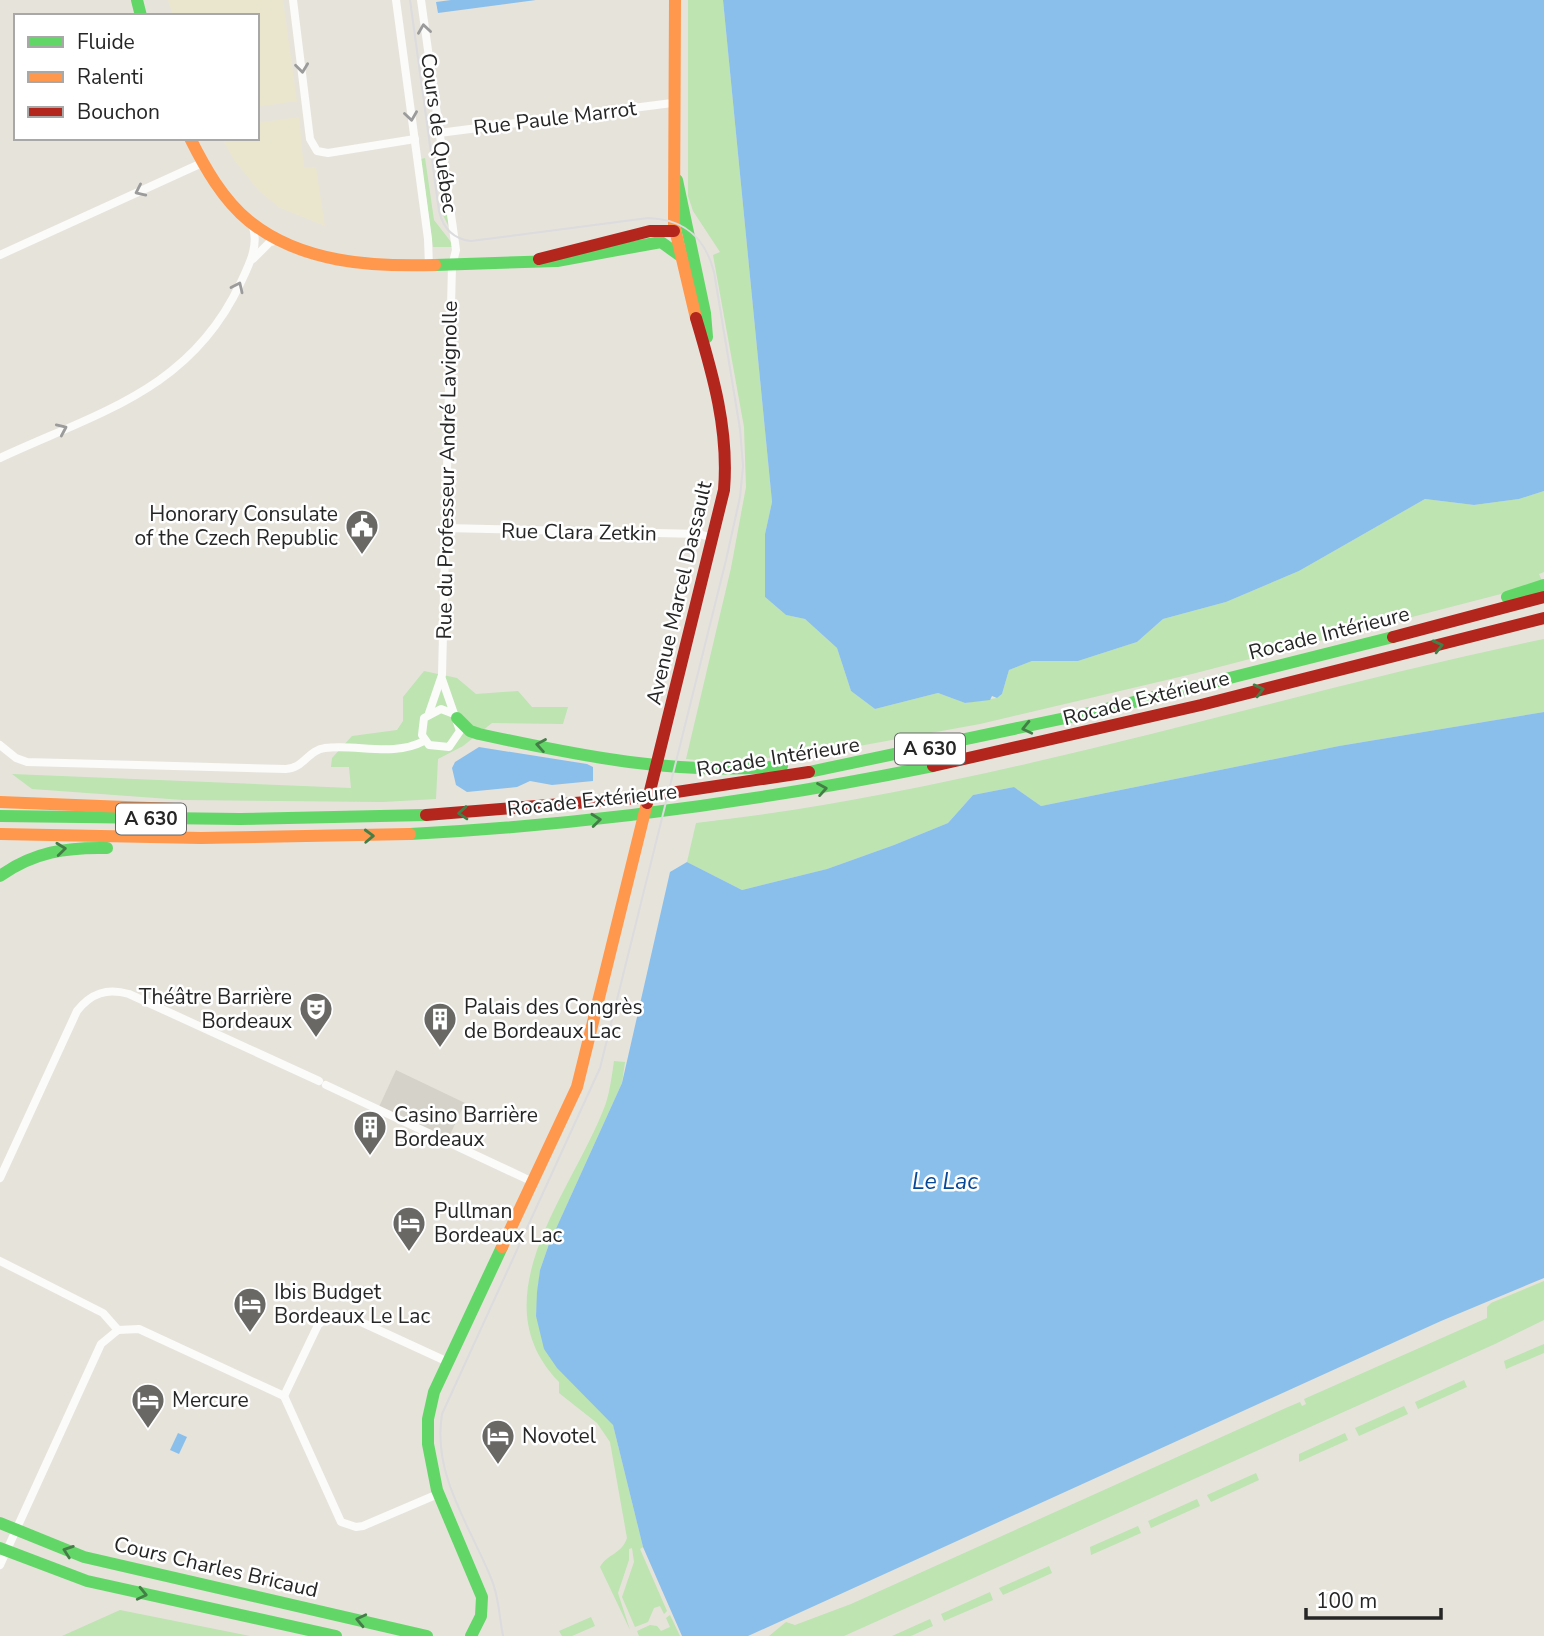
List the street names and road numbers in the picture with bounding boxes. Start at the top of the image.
street label: Cours de Québec [414,51,464,215]
street label: Rue Paule Marrot [472,94,639,142]
street label: Rue du Professeur André Lavignolle [430,300,464,640]
street label: Avenue Marcel Dassault [640,478,719,708]
street label: Rue Clara Zetkin [501,517,657,547]
street label: Rocade Intérieure [1246,599,1412,667]
street label: Rocade Extérieure [1060,664,1232,732]
street label: Rocade Intérieure [694,730,862,784]
road number: A 630 [895,734,965,764]
street label: Rocade Extérieure [506,777,678,823]
road number: A 630 [116,804,186,834]
street label: Cours Charles Bricaud [111,1530,321,1604]

